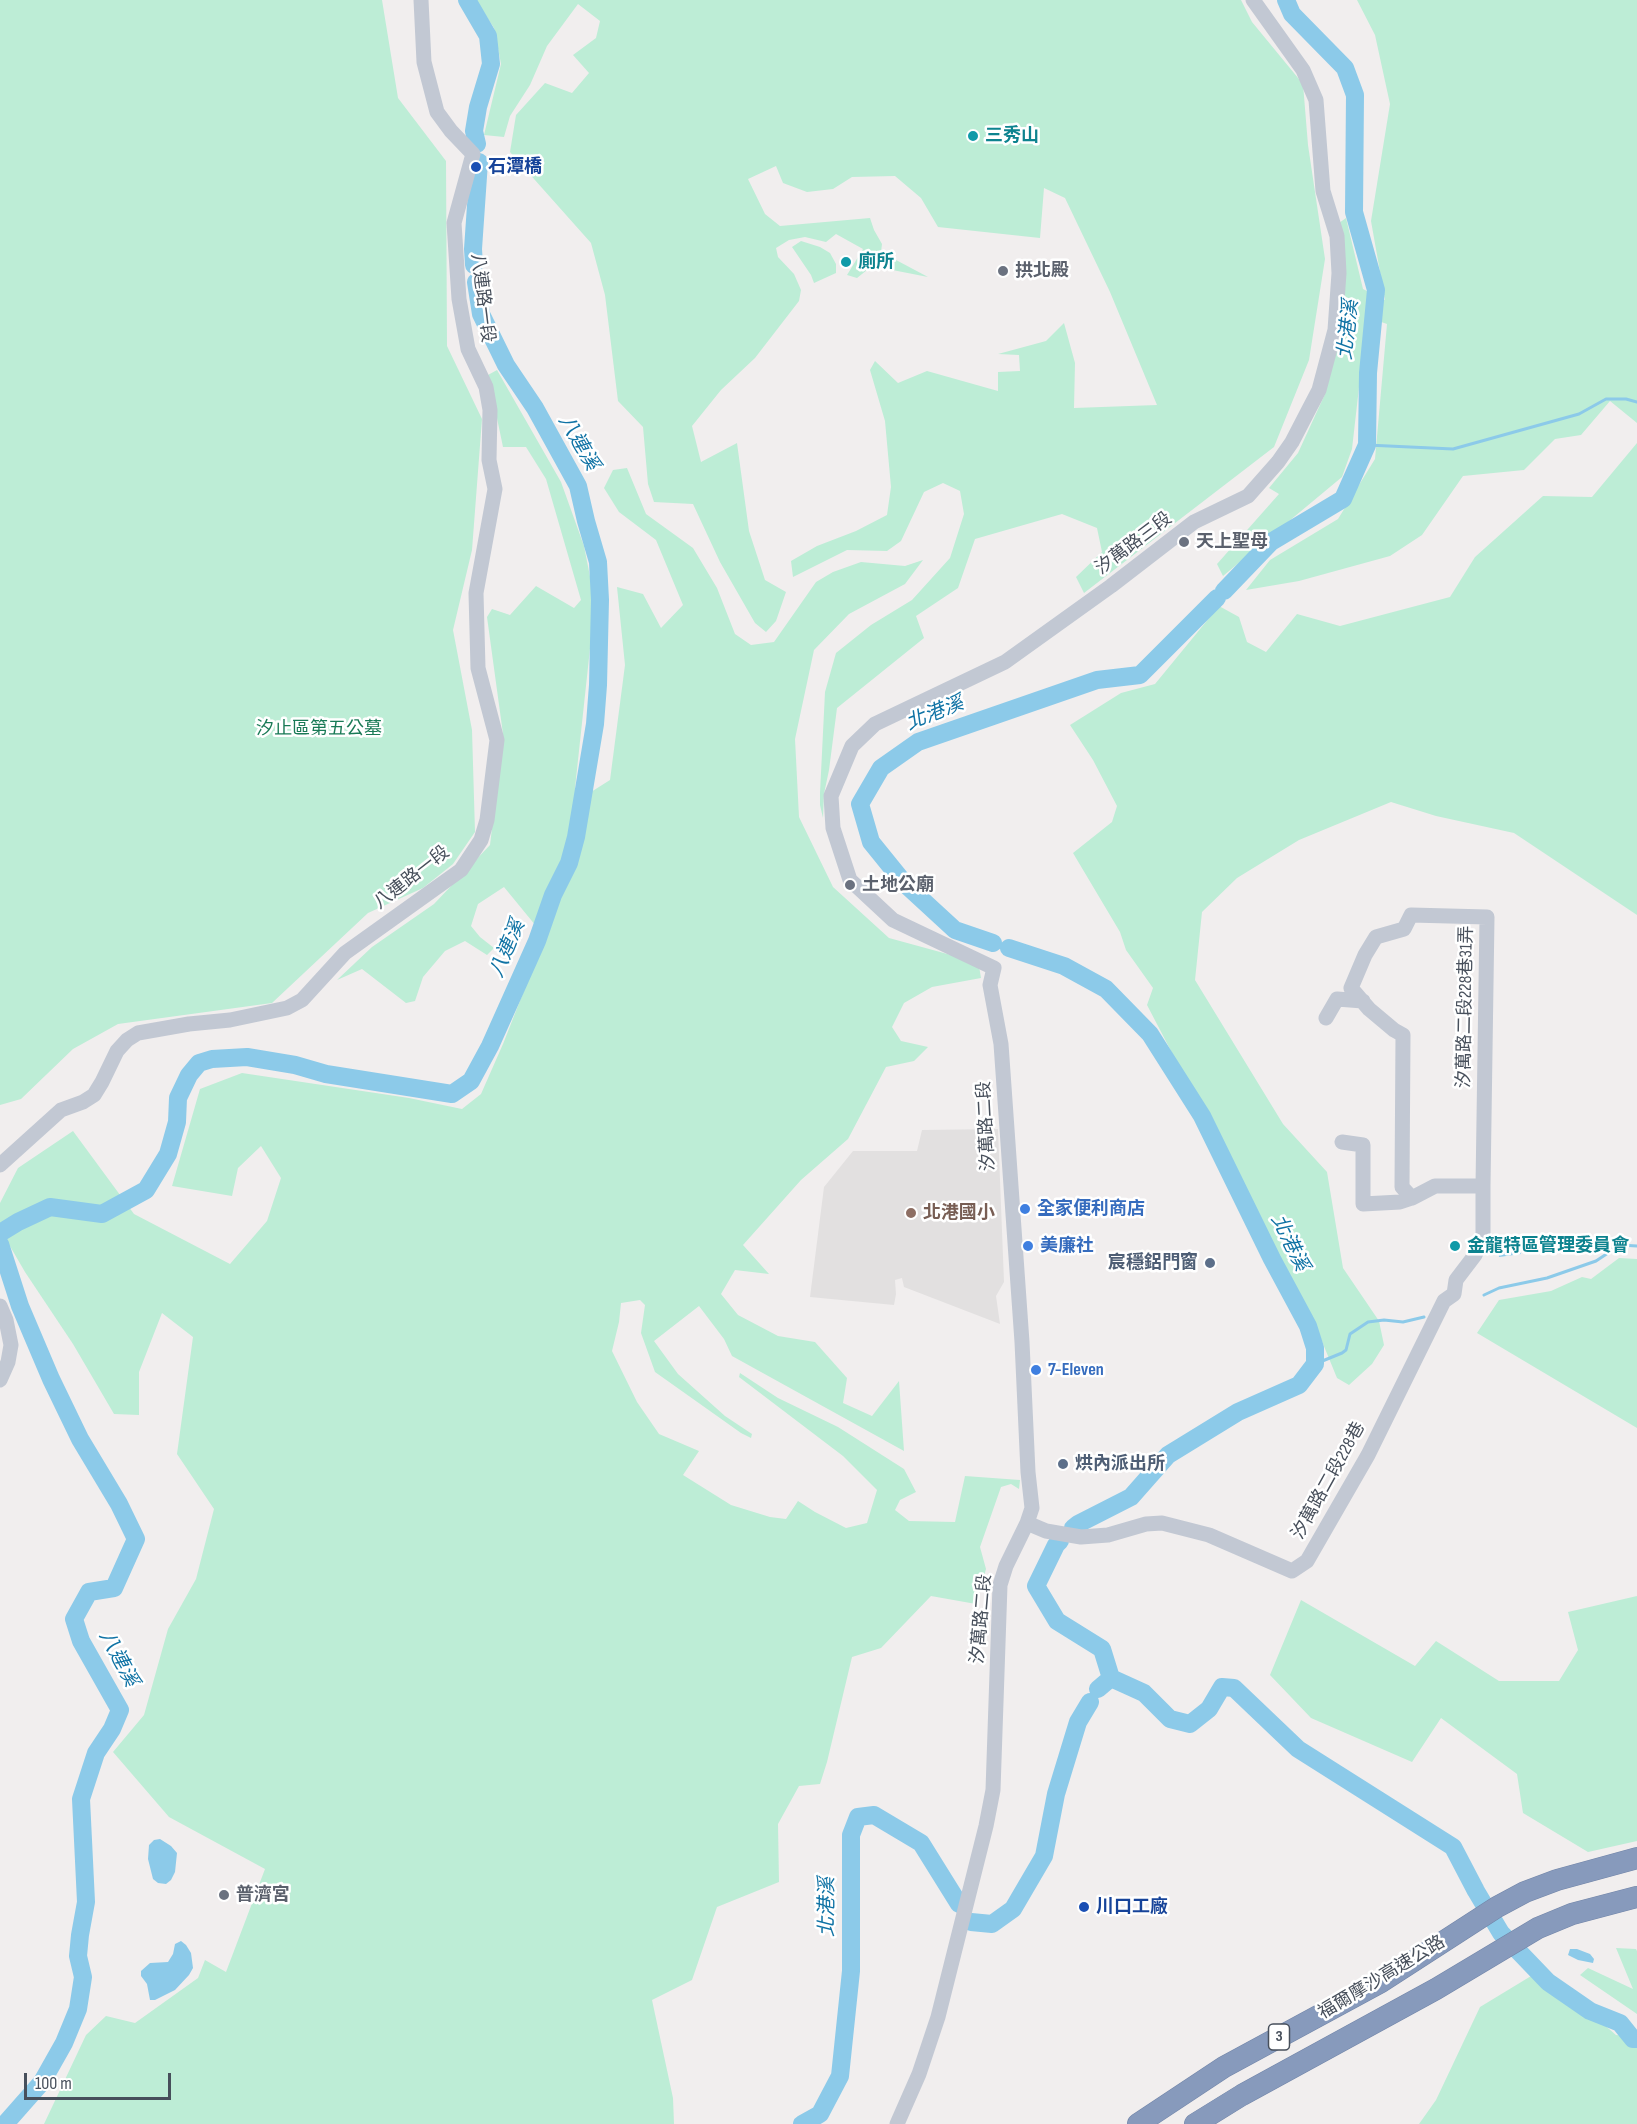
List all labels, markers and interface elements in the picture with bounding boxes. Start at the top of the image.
place label: 三秀山 [985,125,1039,147]
marker: 三秀山 [966,129,980,143]
place label: 石潭橋 [488,156,542,178]
marker: 石潭橋 [469,160,483,174]
place label: 廁所 [858,251,894,273]
street label: 八連路一段 [466,252,498,344]
marker: 廁所 [839,255,853,269]
place label: 拱北殿 [1015,260,1069,282]
marker: 拱北殿 [996,264,1010,278]
water label: 北港溪 [1334,299,1364,361]
water label: 八連溪 [553,411,603,475]
street label: 汐萬路三段 [1092,508,1176,580]
place label: 天上聖母 [1196,531,1268,553]
marker: 天上聖母 [1177,535,1191,549]
water label: 北港溪 [903,692,967,736]
park label: 汐止區第五公墓 [256,718,382,740]
street label: 八連路一段 [370,842,454,914]
place label: 土地公廟 [862,874,934,896]
marker: 土地公廟 [843,878,857,892]
water label: 八連溪 [485,917,531,981]
street label: 汐萬路二段228巷31弄 [1454,926,1478,1088]
street label: 汐萬路二段 [974,1080,1000,1172]
place label: 全家便利商店 [1037,1198,1145,1220]
place label: 北港國小 [923,1202,995,1224]
marker: 全家便利商店 [1018,1202,1032,1216]
marker: 北港國小 [904,1206,918,1220]
water label: 北港溪 [1265,1211,1313,1275]
place label: 美廉社 [1040,1235,1094,1257]
place label: 金龍特區管理委員會 [1467,1235,1629,1257]
marker: 美廉社 [1021,1239,1035,1253]
marker: 金龍特區管理委員會 [1448,1239,1462,1253]
place label: 宸穩鋁門窗 [1108,1252,1198,1274]
marker: 宸穩鋁門窗 [1203,1256,1217,1270]
place label: 7-Eleven [1048,1359,1104,1381]
marker: 7-Eleven [1029,1363,1043,1377]
street label: 汐萬路二段228巷 [1288,1419,1370,1543]
place label: 烘內派出所 [1075,1453,1165,1475]
marker: 烘內派出所 [1056,1457,1070,1471]
street label: 汐萬路二段 [967,1573,997,1665]
water label: 八連溪 [93,1627,143,1691]
water label: 北港溪 [816,1877,840,1937]
place label: 普濟宮 [236,1884,290,1906]
marker: 普濟宮 [217,1888,231,1902]
place label: 川口工廠 [1096,1896,1168,1918]
marker: 川口工廠 [1077,1900,1091,1914]
street label: 福爾摩沙高速公路 [1315,1932,1449,2024]
road number: 3 [1268,2024,1290,2050]
scale bar [27,2061,174,2099]
text: 100 m [35,2073,72,2094]

